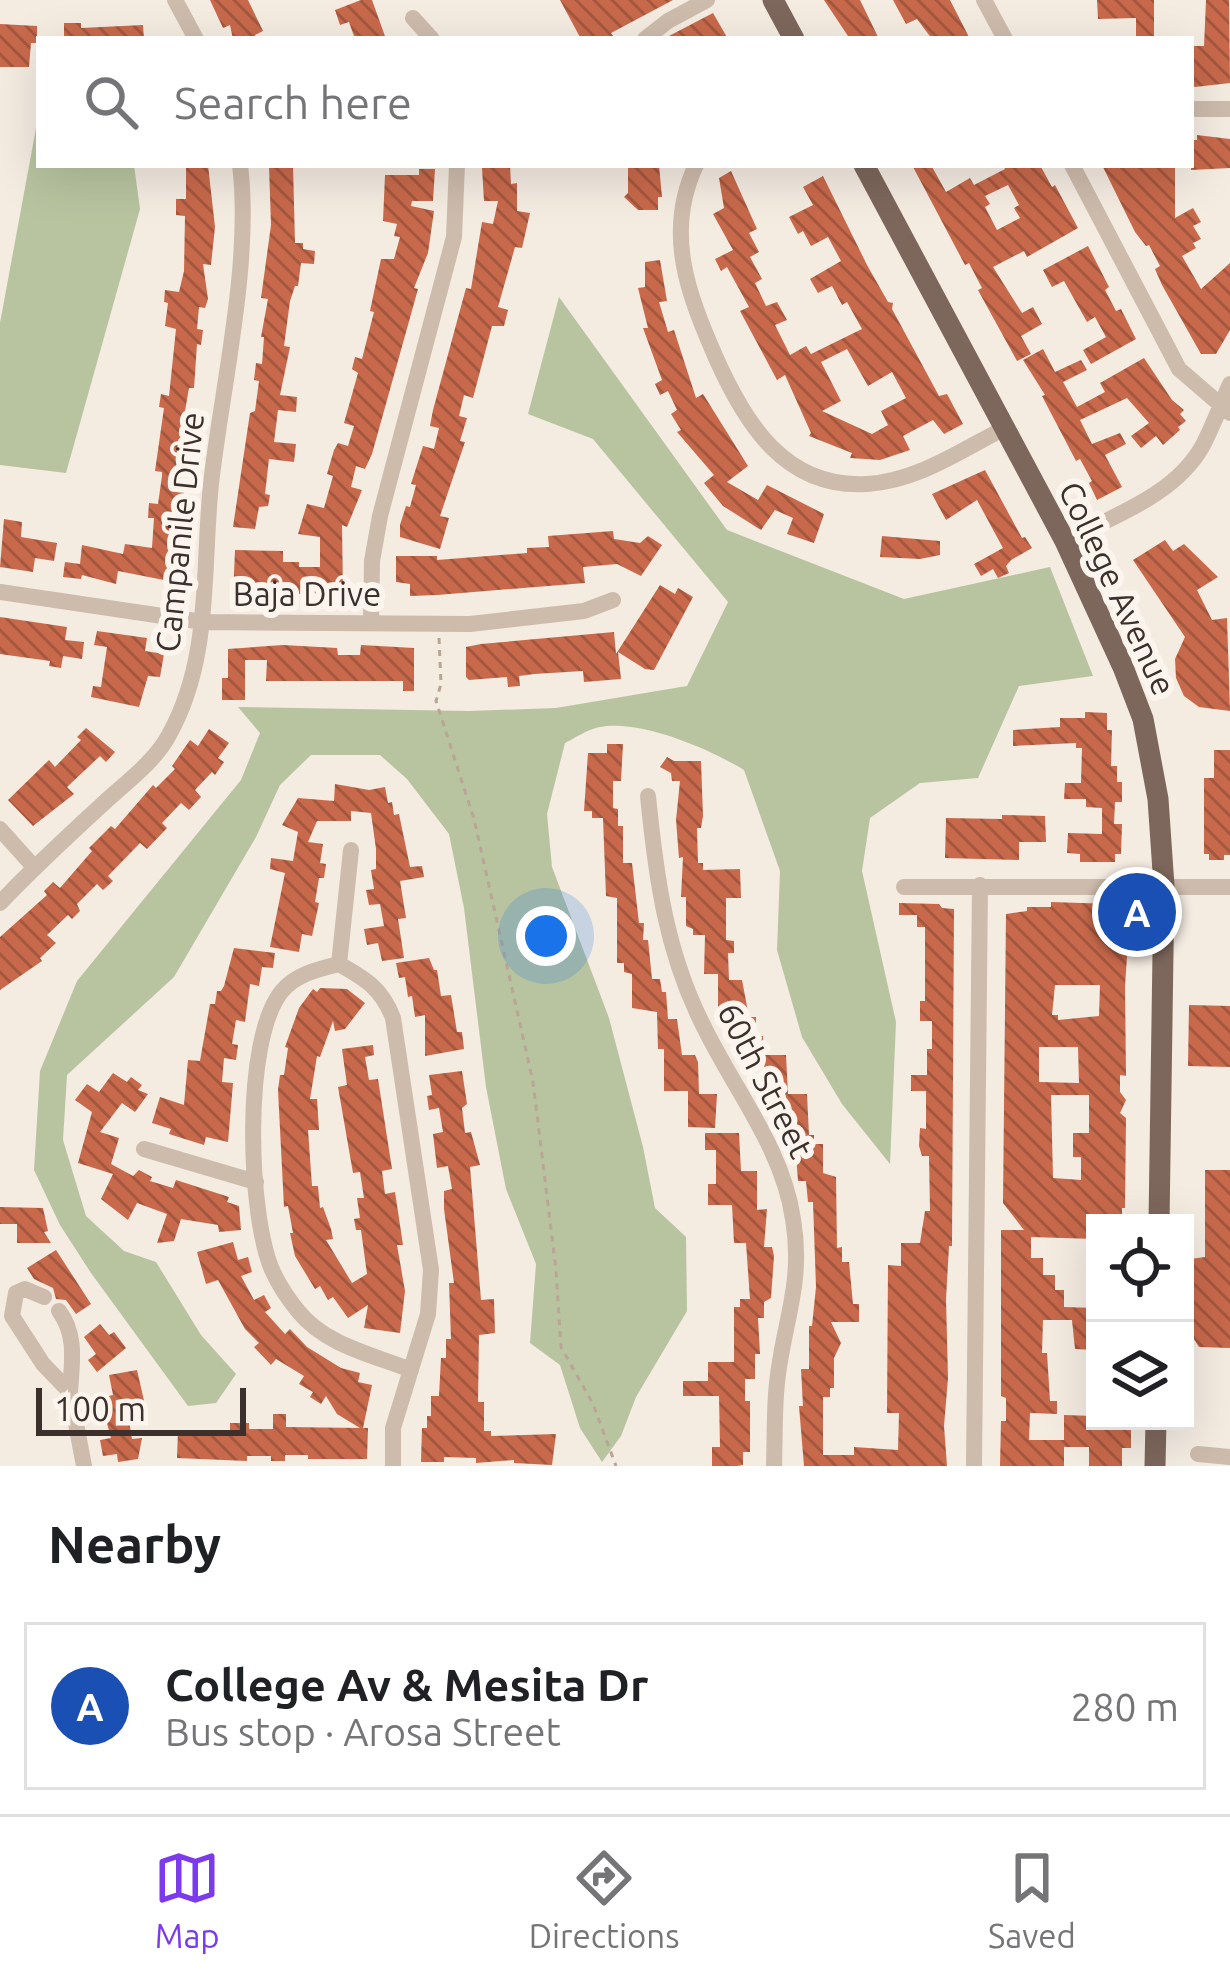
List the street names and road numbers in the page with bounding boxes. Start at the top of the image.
street label: Campanile Drive [148,410,210,654]
street label: College Avenue [1052,476,1184,700]
street label: Baja Drive [233,575,381,612]
street label: 60th Street [711,996,821,1164]

